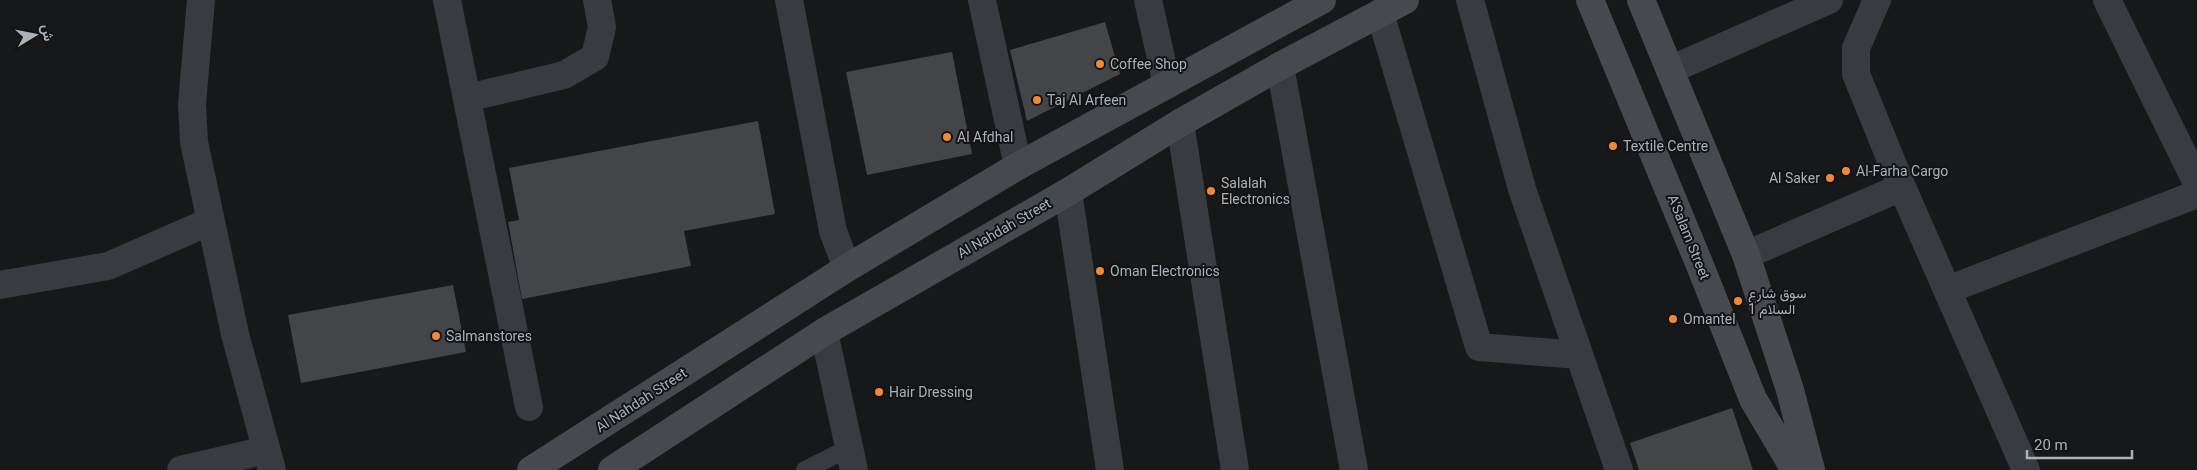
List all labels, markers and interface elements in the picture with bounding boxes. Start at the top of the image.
north arrow [10,10,60,60]
text: ش [37,23,57,43]
place label: Coffee Shop [1110,56,1187,72]
marker: Coffee Shop [1094,58,1106,70]
place label: Taj Al Arfeen [1047,92,1126,108]
marker: Taj Al Arfeen [1031,94,1043,106]
place label: Al Afdhal [957,129,1013,145]
marker: Al Afdhal [941,131,953,143]
place label: Textile Centre [1623,138,1708,154]
marker: Textile Centre [1607,140,1619,152]
place label: Al-Farha Cargo [1856,163,1948,179]
marker: Al-Farha Cargo [1840,165,1852,177]
place label: Al Saker [1769,170,1820,186]
marker: Al Saker [1824,172,1836,184]
place label: Salalah Electronics [1221,175,1290,207]
marker: Salalah Electronics [1205,185,1217,197]
street label: A'Salam Street [1665,192,1714,282]
street label: Al Nahdah Street [955,195,1054,261]
place label: Oman Electronics [1110,263,1220,279]
marker: Oman Electronics [1094,265,1106,277]
place label: سوق شارع السلام 1 [1748,285,1807,318]
marker: سوق شارع السلام 1 [1732,295,1744,307]
place label: Omantel [1683,311,1736,327]
marker: Omantel [1667,313,1679,325]
place label: Salmanstores [446,328,532,344]
marker: Salmanstores [430,330,442,342]
street label: Al Nahdah Street [593,364,690,435]
place label: Hair Dressing [889,384,973,400]
marker: Hair Dressing [873,386,885,398]
scale bar [2027,428,2132,460]
text: 20 m [2034,436,2068,454]

